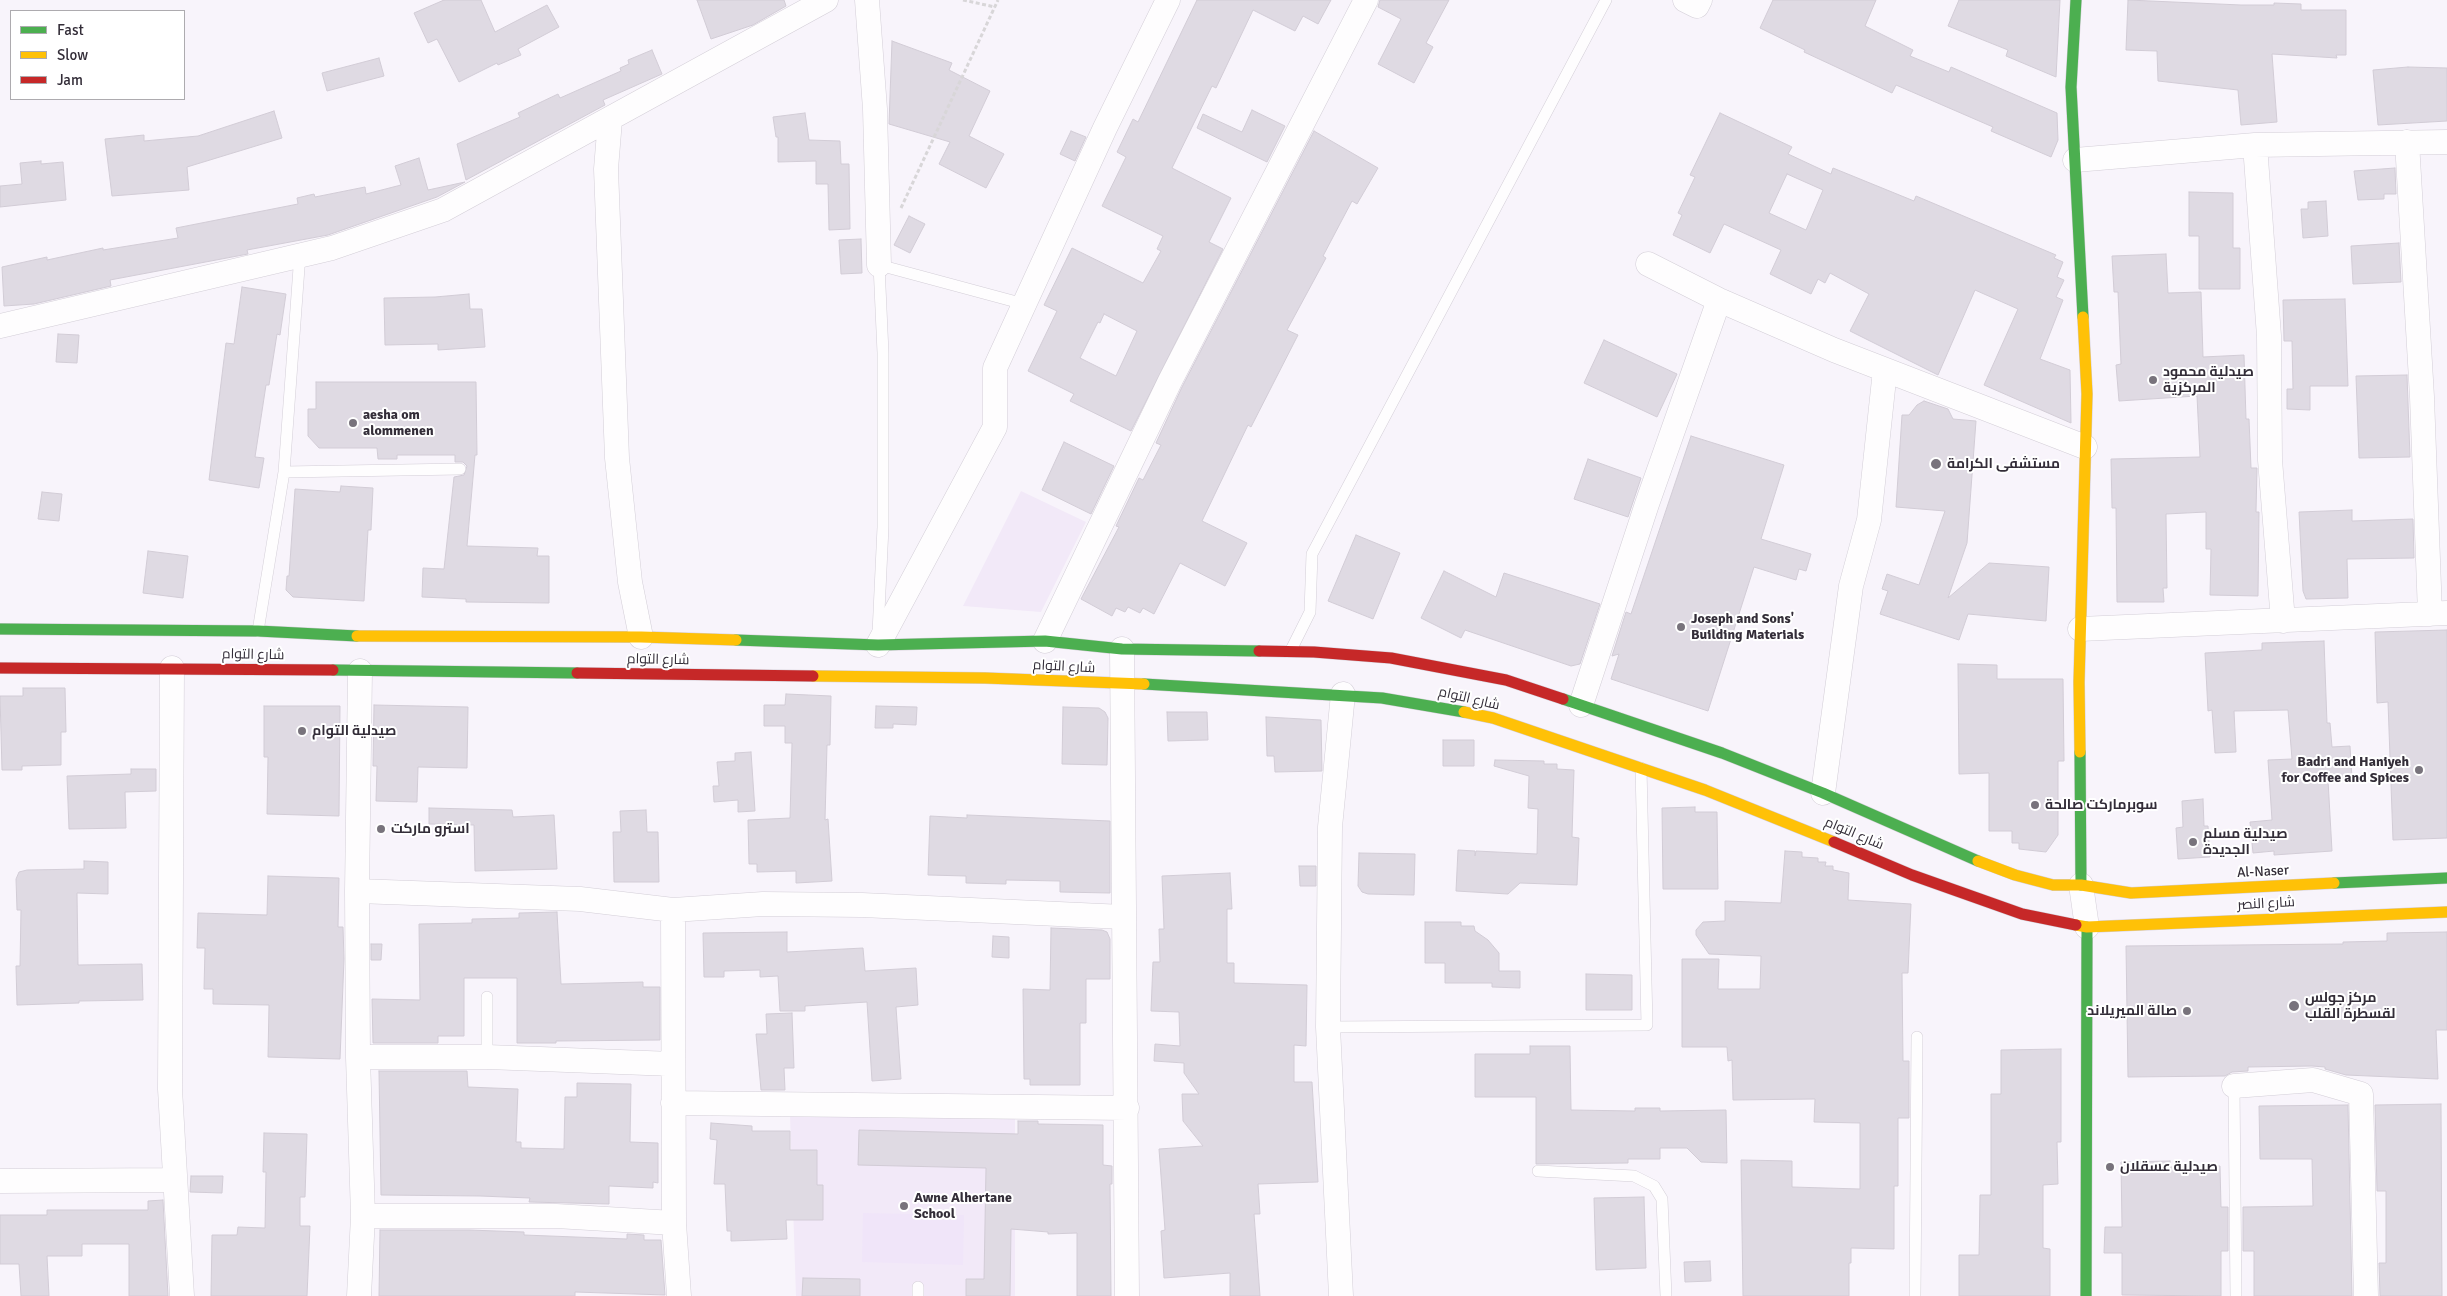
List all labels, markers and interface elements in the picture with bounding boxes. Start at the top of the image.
legend [10,10,185,100]
text: Fast [57,21,84,39]
text: Slow [57,46,88,64]
text: Jam [57,71,83,89]
place label: صيدلية محمود المركزية [2163,364,2254,397]
marker: صيدلية محمود المركزية [2147,374,2159,386]
place label: aesha om alommenen [363,407,434,440]
marker: aesha om alommenen [347,417,359,429]
place label: مستشفى الكرامة [1947,456,2060,472]
marker: مستشفى الكرامة [1929,457,1943,471]
place label: Joseph and Sons' Building Materials [1691,611,1804,644]
marker: Joseph and Sons' Building Materials [1675,621,1687,633]
street label: شارع التوام [222,646,284,664]
street label: شارع التوام [627,651,689,669]
street label: شارع التوام [1032,657,1096,677]
street label: شارع التوام [1437,684,1501,714]
place label: صيدلية التوام [312,723,396,739]
marker: صيدلية التوام [296,725,308,737]
place label: Badri and Haniyeh for Coffee and Spices [2281,754,2409,786]
marker: Badri and Haniyeh for Coffee and Spices [2413,764,2425,776]
place label: سوبرماركت صالحة [2045,797,2157,813]
marker: سوبرماركت صالحة [2029,799,2041,811]
street label: شارع التوام [1822,814,1886,854]
place label: استرو ماركت [391,821,470,837]
marker: استرو ماركت [375,823,387,835]
place label: صيدلية مسلم الجديدة [2203,826,2288,859]
marker: صيدلية مسلم الجديدة [2187,836,2199,848]
street label: Al-Naser [2237,862,2289,882]
street label: شارع النصر [2237,894,2295,914]
place label: مركز جولس لقسطرة القلب [2305,990,2396,1022]
marker: مركز جولس لقسطرة القلب [2287,999,2301,1013]
place label: صالة الميريلاند [2087,1003,2177,1019]
marker: صالة الميريلاند [2181,1005,2193,1017]
place label: صيدلية عسقلان [2120,1159,2218,1175]
marker: صيدلية عسقلان [2104,1161,2116,1173]
place label: Awne Alhertane School [914,1190,1012,1222]
marker: Awne Alhertane School [898,1200,910,1212]

